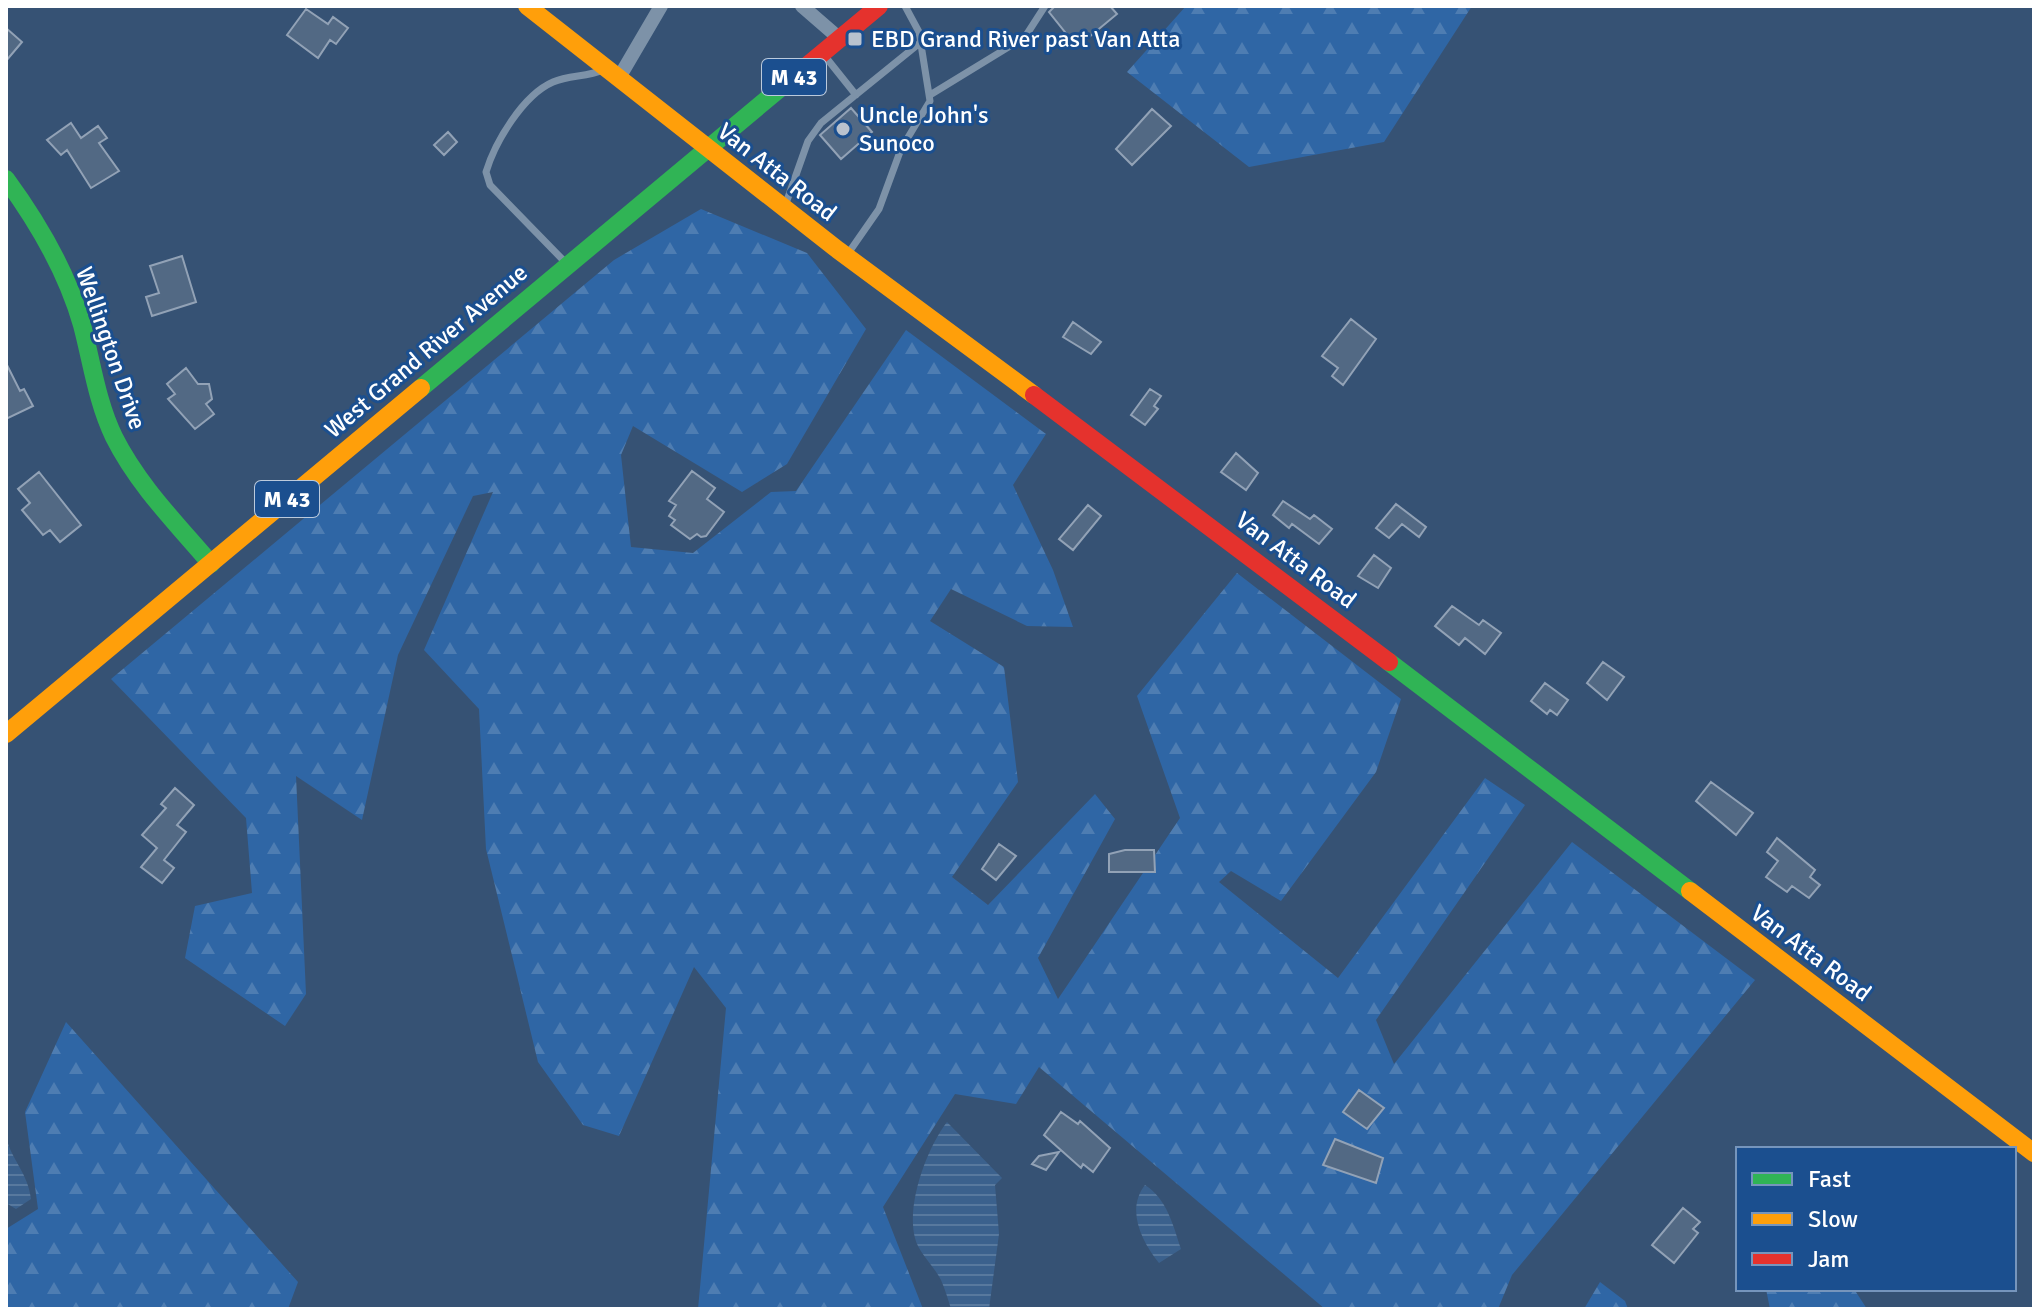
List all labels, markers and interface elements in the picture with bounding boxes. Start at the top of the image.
place label: EBD Grand River past Van Atta [871,24,1180,54]
marker: EBD Grand River past Van Atta [846,30,864,48]
road number: M 43 [762,59,826,95]
place label: Uncle John's Sunoco [859,100,988,158]
street label: Van Atta Road [711,116,843,228]
marker: Uncle John's Sunoco [834,120,852,138]
street label: West Grand River Avenue [319,257,533,445]
street label: Wellington Drive [69,263,153,433]
road number: M 43 [255,481,319,517]
street label: Van Atta Road [1230,505,1362,615]
street label: Van Atta Road [1745,898,1877,1008]
legend [1736,1147,2016,1291]
text: Fast [1808,1164,1851,1194]
text: Slow [1808,1204,1858,1234]
text: Jam [1808,1244,1849,1274]

